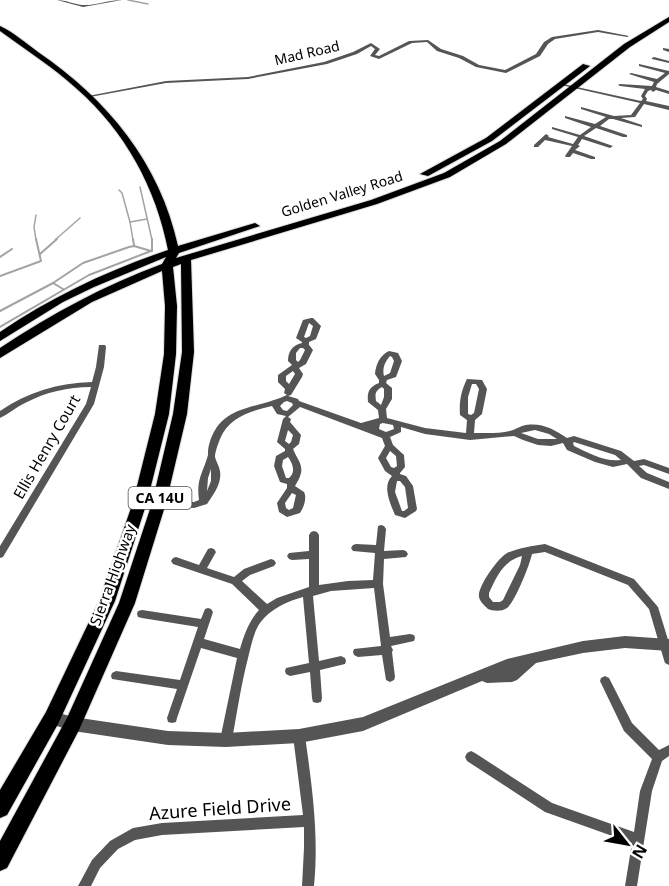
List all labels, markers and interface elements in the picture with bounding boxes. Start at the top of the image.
street label: Mad Road [272,36,341,69]
street label: Golden Valley Road [279,166,405,221]
street label: Ellis Henry Court [8,390,84,502]
road number: CA 14U [128,487,192,509]
street label: Sierra Highway [84,521,140,628]
street label: Azure Field Drive [148,791,292,825]
north arrow [597,814,657,874]
text: N [627,840,653,863]

